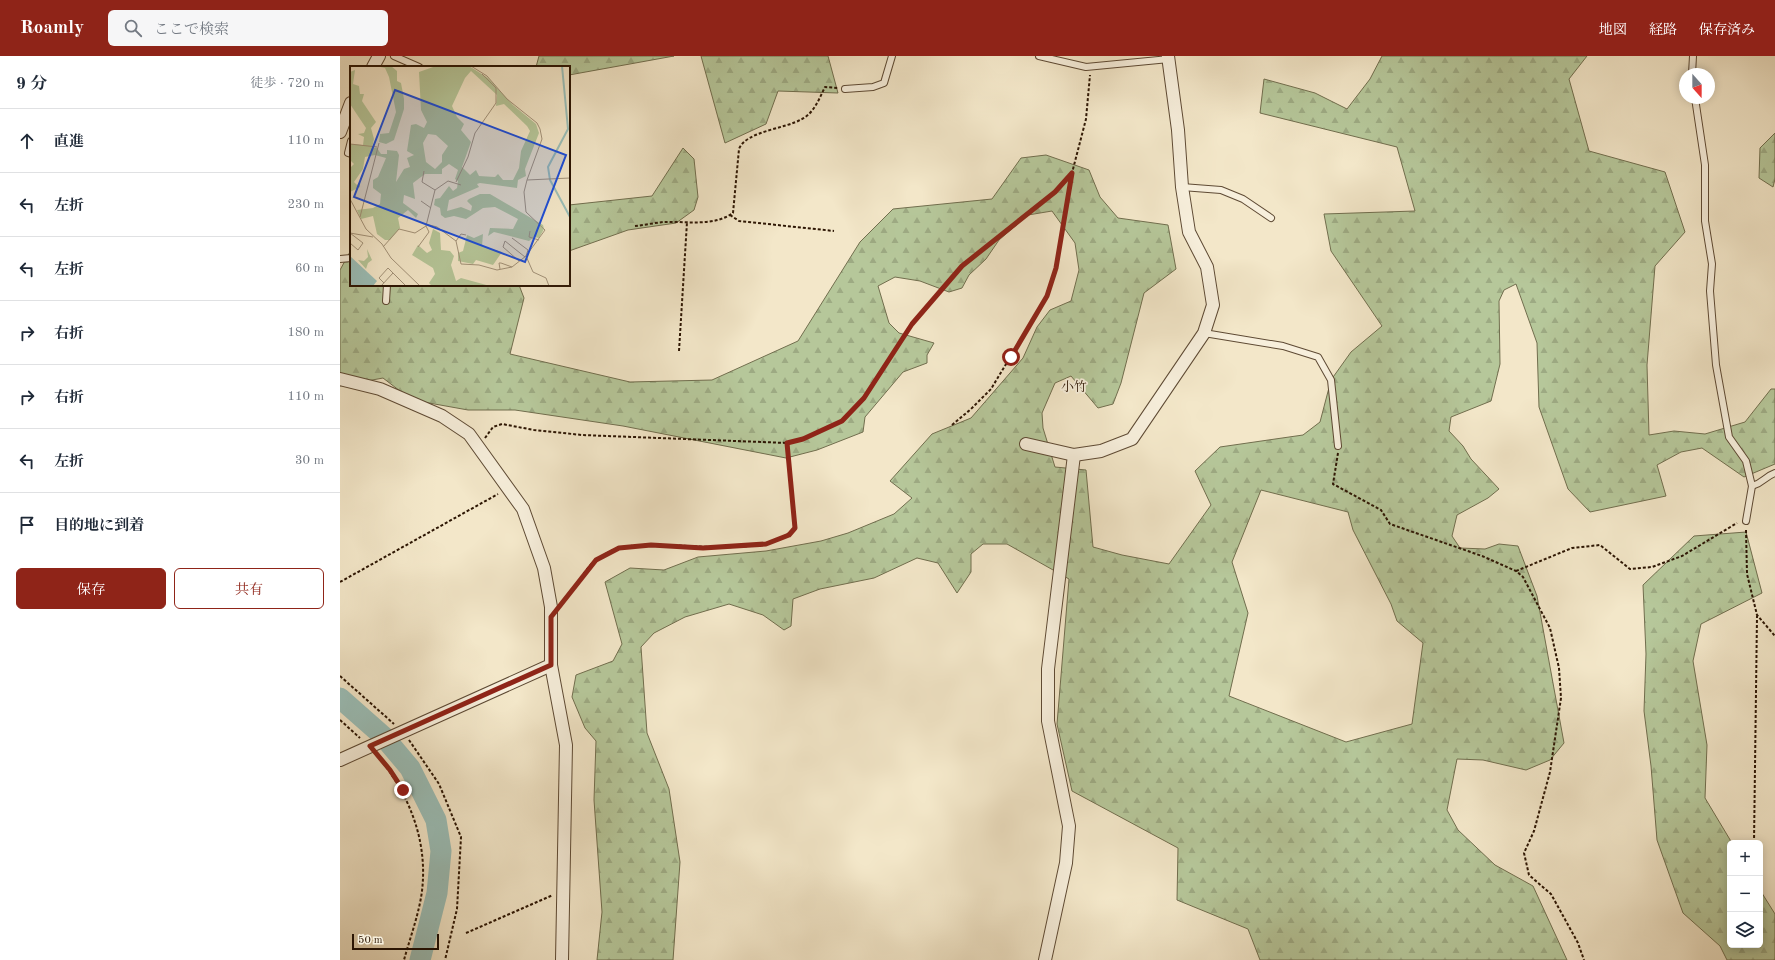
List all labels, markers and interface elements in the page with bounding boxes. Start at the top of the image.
search box [108,10,388,46]
icon: search [122,17,144,39]
text: Roamly [20,19,84,38]
text: ここで検索 [154,23,229,38]
text: 地図 [1599,23,1627,37]
text: 経路 [1649,23,1677,37]
text: 保存済み [1699,23,1755,37]
inset map [350,66,570,286]
north arrow [1679,68,1715,104]
text: 9 分 [16,76,48,93]
text: 徒歩 · 720 m [250,77,324,90]
icon: ahead [16,130,38,152]
text: 110 m [287,134,324,147]
text: 直進 [54,135,84,150]
icon: left [16,194,38,216]
text: 230 m [287,198,324,211]
text: 左折 [54,199,84,214]
icon: left [16,258,38,280]
text: 60 m [295,262,324,275]
text: 左折 [54,263,84,278]
icon: right [16,322,38,344]
text: 180 m [287,326,324,339]
text: 右折 [54,327,84,342]
route start [1002,348,1020,366]
district label: 小竹 [1061,380,1087,394]
icon: right [16,386,38,408]
text: 110 m [287,390,324,403]
text: 右折 [54,391,84,406]
icon: left [16,450,38,472]
text: 30 m [295,454,324,467]
text: 左折 [54,455,84,470]
icon: arrive [16,514,38,536]
text: 目的地に到着 [54,519,144,534]
button: 保存 [16,568,166,609]
button: 共有 [174,568,324,609]
route end [394,781,412,799]
map controls [1727,840,1763,948]
button: + [1727,840,1763,876]
button: − [1727,876,1763,912]
button: layers [1727,912,1763,948]
scale bar [352,932,439,951]
text: 50 m [358,935,383,946]

